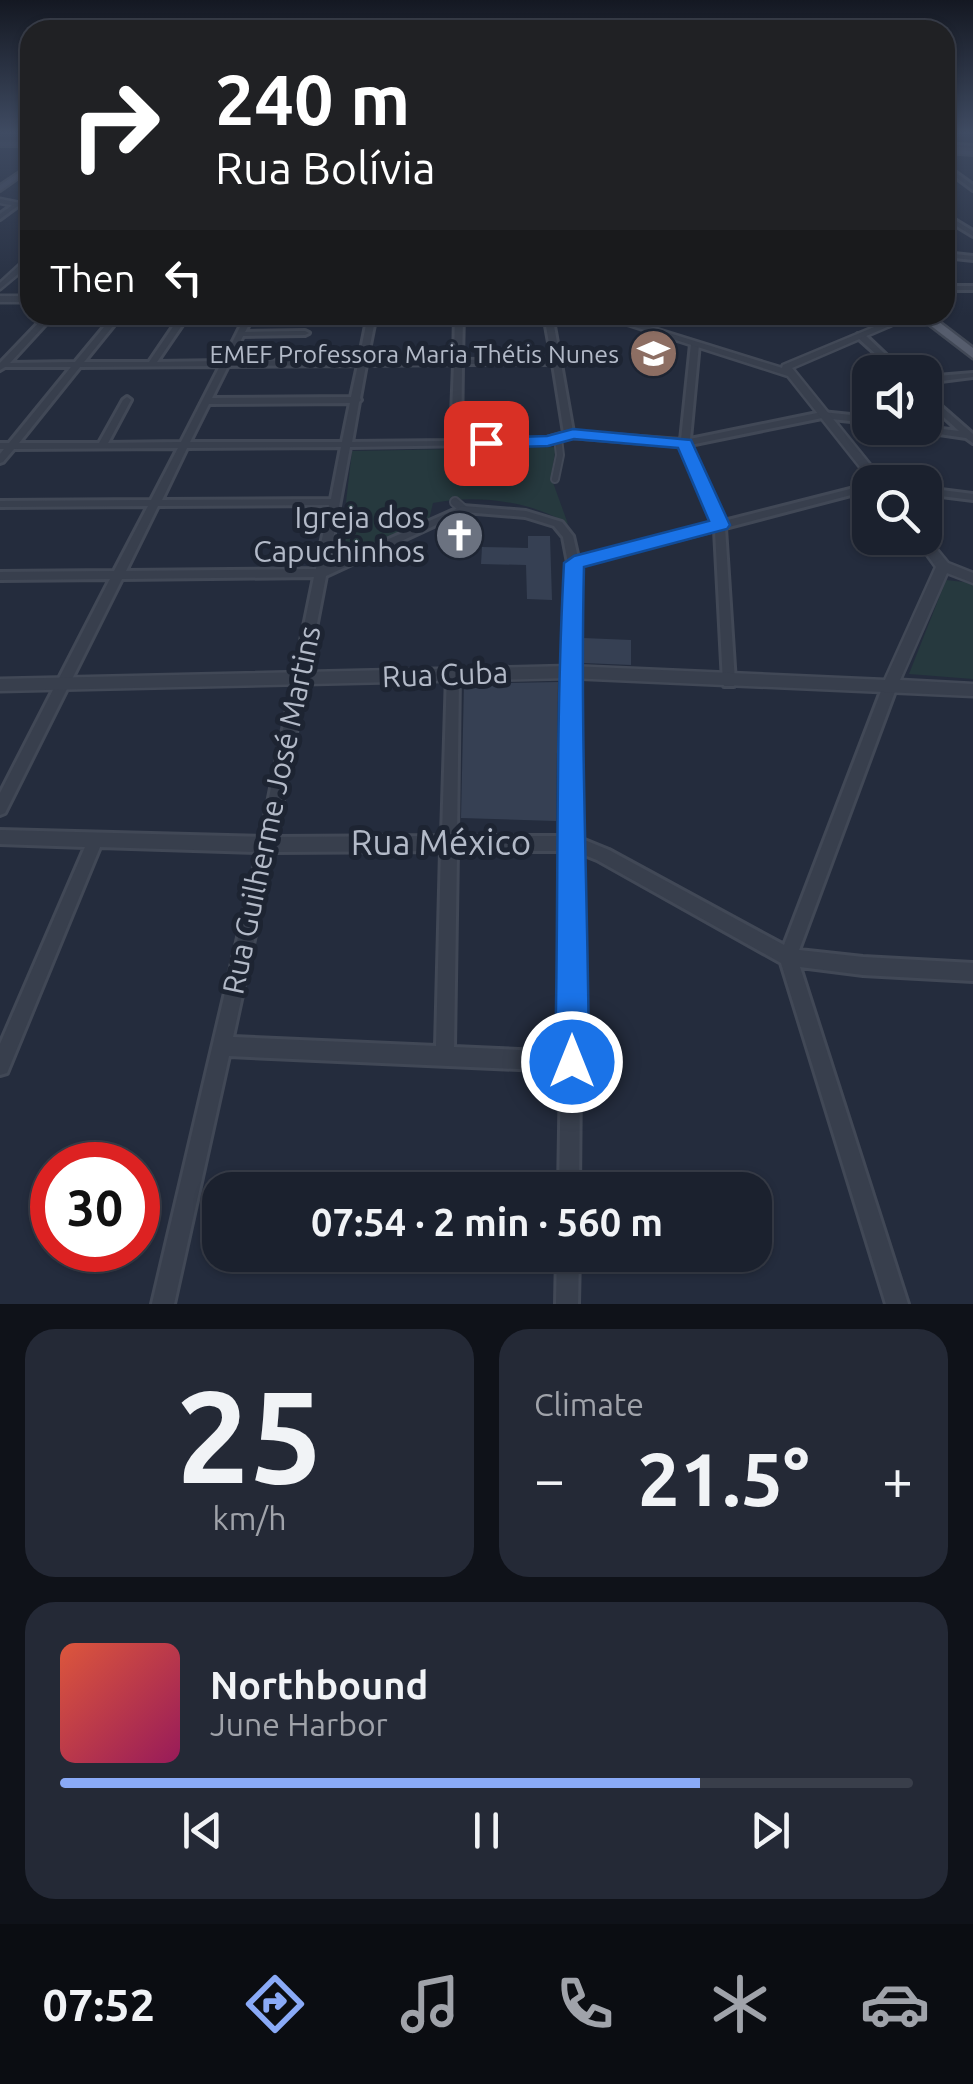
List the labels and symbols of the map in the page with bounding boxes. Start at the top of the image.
school or university icon: EMEF Professora Maria Thétis Nunes [628,328,680,380]
place label: EMEF Professora Maria Thétis Nunes [209,340,619,368]
pin [444,401,529,486]
place label: Igreja dos Capuchinhos [253,500,425,568]
church icon: Igreja dos Capuchinhos [434,509,486,561]
street label: Rua Guilherme José Martins [215,623,327,997]
street label: Rua Cuba [381,655,509,693]
street label: Rua México [351,822,531,862]
position arrow [520,1010,624,1114]
speed limit sign: 30 [30,1142,160,1272]

